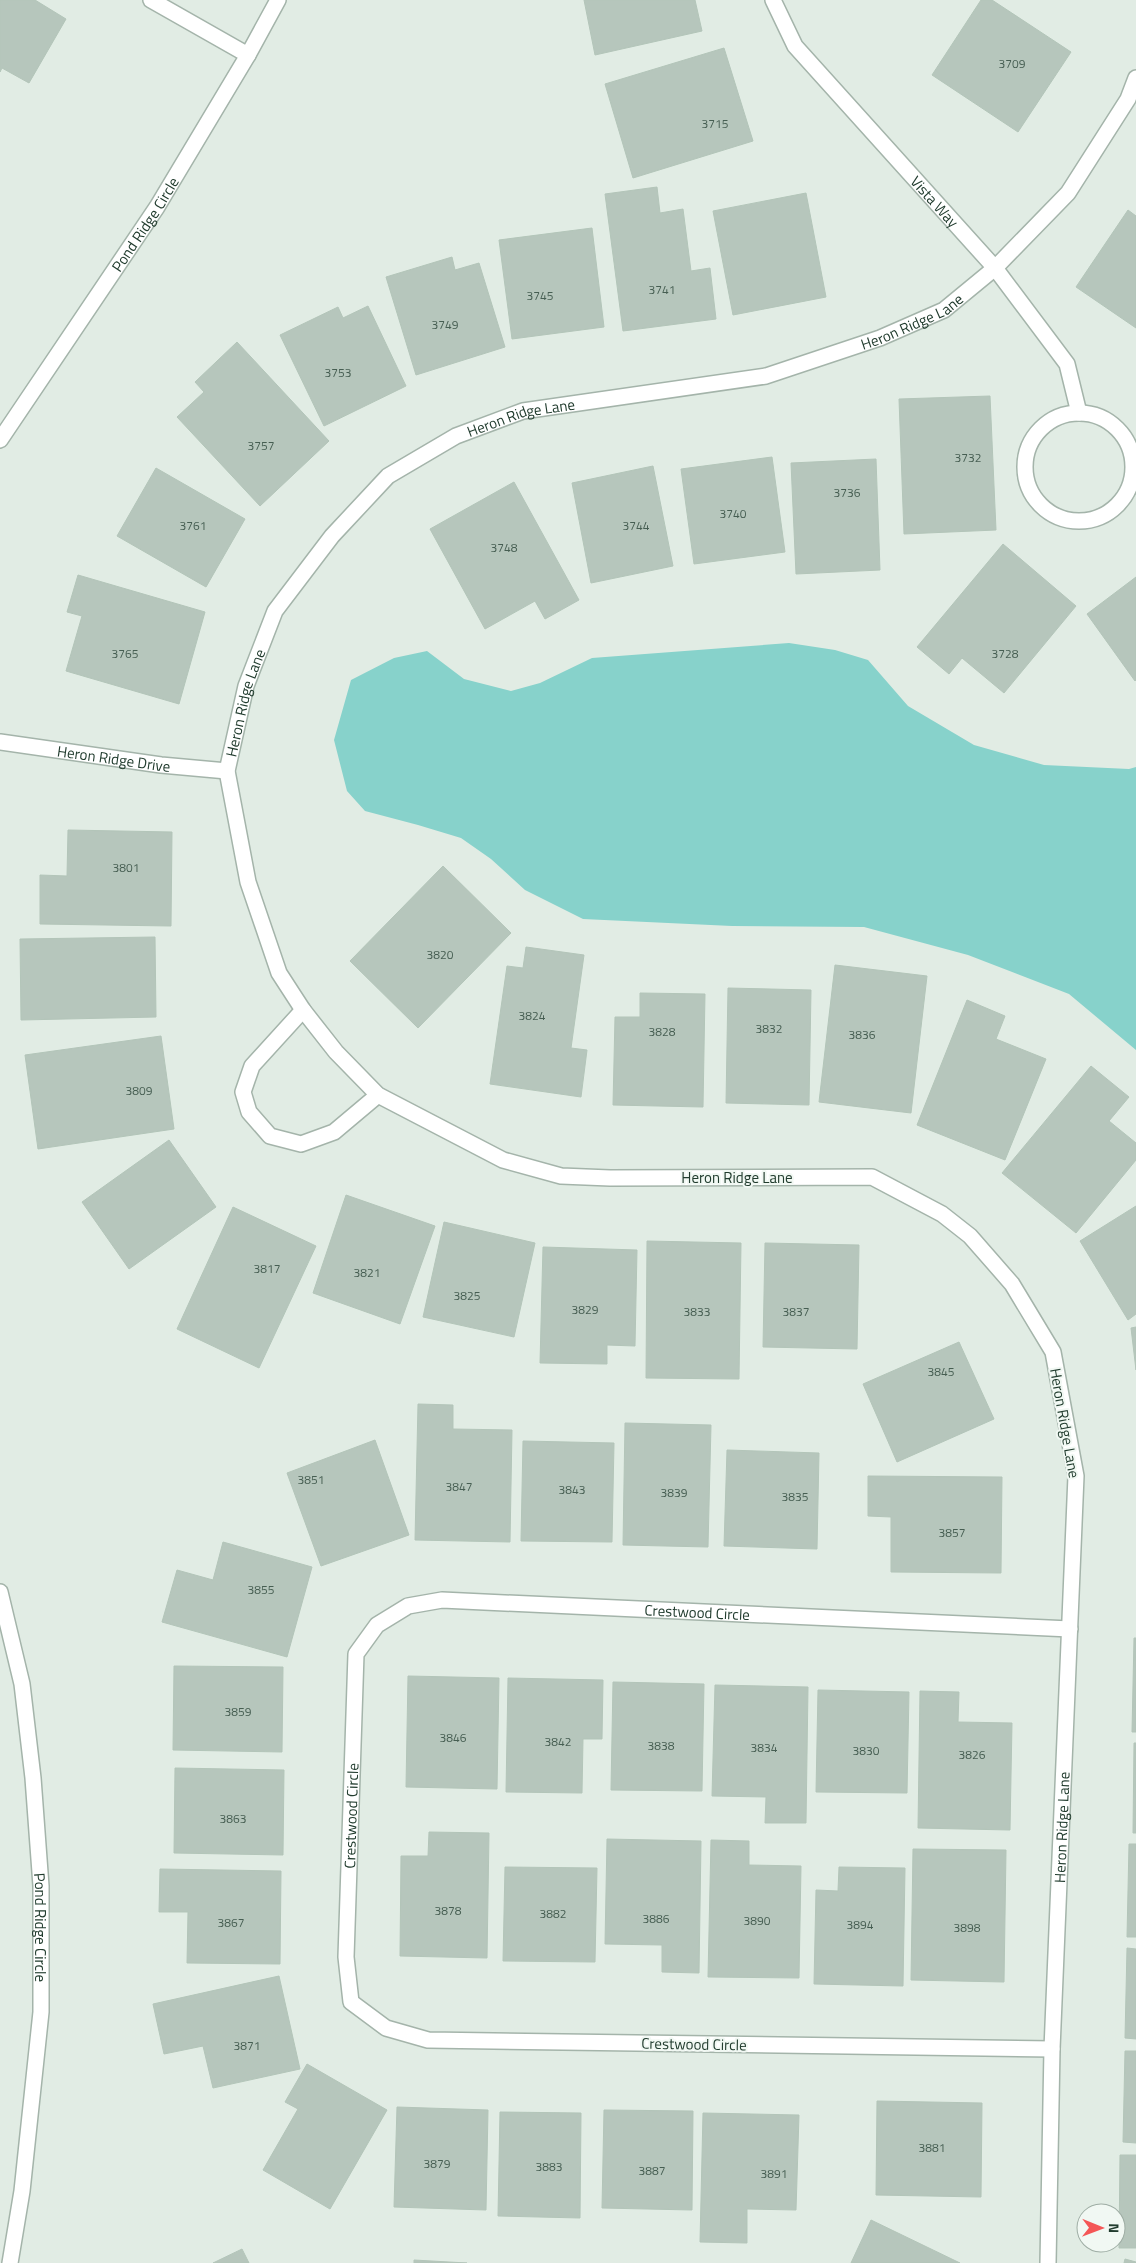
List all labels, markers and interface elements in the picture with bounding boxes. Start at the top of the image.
house number: 3709 [999,54,1026,73]
house number: 3715 [702,114,729,133]
street label: Vista Way [905,170,964,232]
street label: Pond Ridge Circle [105,172,184,276]
house number: 3741 [649,280,675,299]
house number: 3745 [527,286,554,305]
street label: Heron Ridge Lane [857,287,968,355]
house number: 3749 [432,315,459,334]
house number: 3753 [325,363,351,382]
street label: Heron Ridge Lane [463,392,576,443]
house number: 3757 [248,436,274,455]
house number: 3732 [955,448,981,467]
house number: 3736 [834,483,861,502]
house number: 3740 [720,504,747,523]
house number: 3761 [180,516,206,535]
house number: 3744 [623,516,650,535]
house number: 3748 [491,538,518,557]
house number: 3765 [112,644,139,663]
house number: 3728 [992,644,1019,663]
street label: Heron Ridge Lane [219,645,271,759]
street label: Heron Ridge Drive [56,739,171,777]
house number: 3801 [113,858,139,877]
house number: 3820 [427,945,454,964]
house number: 3824 [519,1006,546,1025]
house number: 3832 [756,1019,782,1038]
house number: 3828 [649,1022,676,1041]
house number: 3836 [849,1025,876,1044]
house number: 3809 [126,1081,153,1100]
street label: Heron Ridge Lane [681,1166,793,1189]
house number: 3817 [254,1259,280,1278]
house number: 3821 [354,1263,380,1282]
house number: 3825 [454,1286,481,1305]
house number: 3829 [572,1300,599,1319]
house number: 3833 [684,1302,710,1321]
house number: 3837 [783,1302,809,1321]
house number: 3845 [928,1362,955,1381]
street label: Heron Ridge Lane [1044,1366,1086,1480]
house number: 3851 [298,1470,324,1489]
house number: 3847 [446,1477,472,1496]
house number: 3843 [559,1480,585,1499]
house number: 3839 [661,1483,688,1502]
house number: 3835 [782,1487,809,1506]
house number: 3857 [939,1523,965,1542]
house number: 3855 [248,1580,275,1599]
street label: Crestwood Circle [644,1598,750,1626]
house number: 3859 [225,1702,252,1721]
house number: 3846 [440,1728,467,1747]
house number: 3842 [545,1732,571,1751]
house number: 3838 [648,1736,675,1755]
house number: 3834 [751,1738,778,1757]
house number: 3830 [853,1741,880,1760]
house number: 3826 [959,1745,986,1764]
street label: Crestwood Circle [337,1763,364,1869]
street label: Heron Ridge Lane [1047,1771,1075,1883]
house number: 3863 [220,1809,246,1828]
street label: Pond Ridge Circle [29,1872,53,1982]
house number: 3878 [435,1901,462,1920]
house number: 3882 [540,1904,566,1923]
house number: 3886 [643,1909,670,1928]
house number: 3890 [744,1911,771,1930]
house number: 3867 [218,1913,244,1932]
house number: 3894 [847,1915,874,1934]
house number: 3898 [954,1918,981,1937]
street label: Crestwood Circle [641,2032,747,2056]
house number: 3871 [234,2036,260,2055]
house number: 3881 [919,2138,945,2157]
house number: 3879 [424,2154,451,2173]
house number: 3883 [536,2157,562,2176]
house number: 3887 [639,2161,665,2180]
house number: 3891 [761,2164,787,2183]
north arrow [1076,2203,1126,2253]
text: N [1104,2223,1125,2233]

